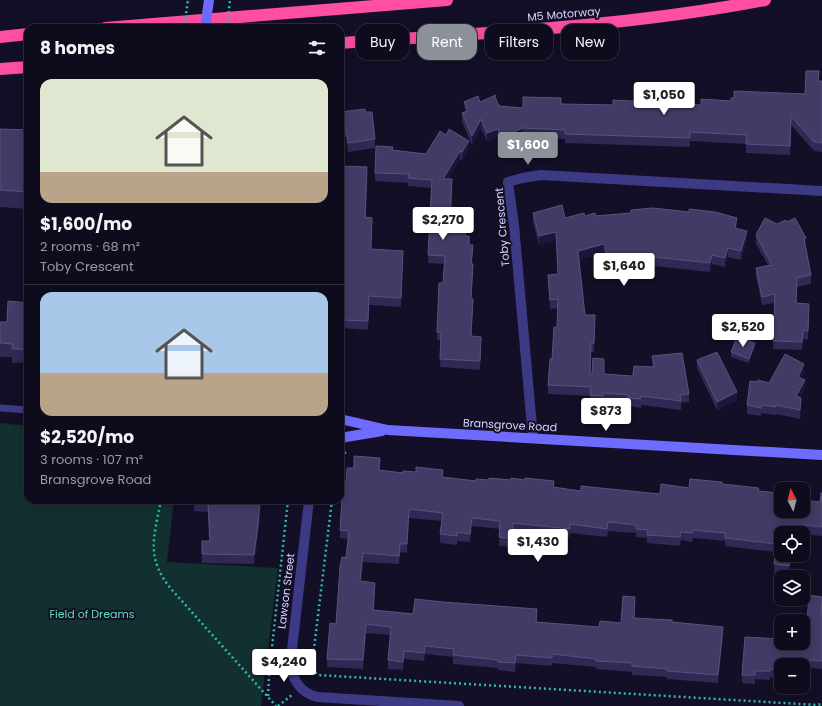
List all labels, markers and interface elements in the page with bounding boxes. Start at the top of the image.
street label: M5 Motorway [527,3,602,25]
chip: Buy [356,24,409,60]
chip: Rent [417,24,477,60]
chip: Filters [485,24,553,60]
chip: New [561,24,619,60]
text: 8 homes [40,36,115,60]
icon: filters [306,37,328,59]
pin: $1,050 [631,82,697,116]
text: $1,050 [643,85,685,104]
icon: home [148,105,220,177]
pin: $1,600 [495,132,561,166]
text: $1,600 [507,135,549,154]
street label: Toby Crescent [491,187,513,267]
pin: $2,270 [410,207,476,241]
text: $2,270 [422,210,464,229]
text: $1,600/mo [40,212,132,236]
text: 2 rooms · 68 m² [40,237,140,256]
pin: $1,640 [591,253,657,287]
text: $1,640 [603,256,645,275]
text: Toby Crescent [40,257,134,276]
pin: $2,520 [710,314,776,348]
text: $2,520 [721,317,765,336]
icon: home [148,318,220,390]
pin: $873 [582,398,630,432]
text: $873 [590,401,622,420]
street label: Bransgrove Road [463,415,557,435]
text: $2,520/mo [40,425,134,449]
text: 3 rooms · 107 m² [40,450,143,469]
text: Bransgrove Road [40,470,151,489]
north arrow [774,482,810,518]
map controls [774,482,810,694]
button: locate [774,526,810,562]
pin: $1,430 [505,529,571,563]
text: $1,430 [517,532,559,551]
street label: Lawson Street [273,552,299,630]
button: layers [774,570,810,606]
park label: Field of Dreams [50,606,135,622]
button: + [774,614,810,650]
pin: $4,240 [251,649,317,683]
text: $4,240 [261,652,307,671]
button: − [774,658,810,694]

